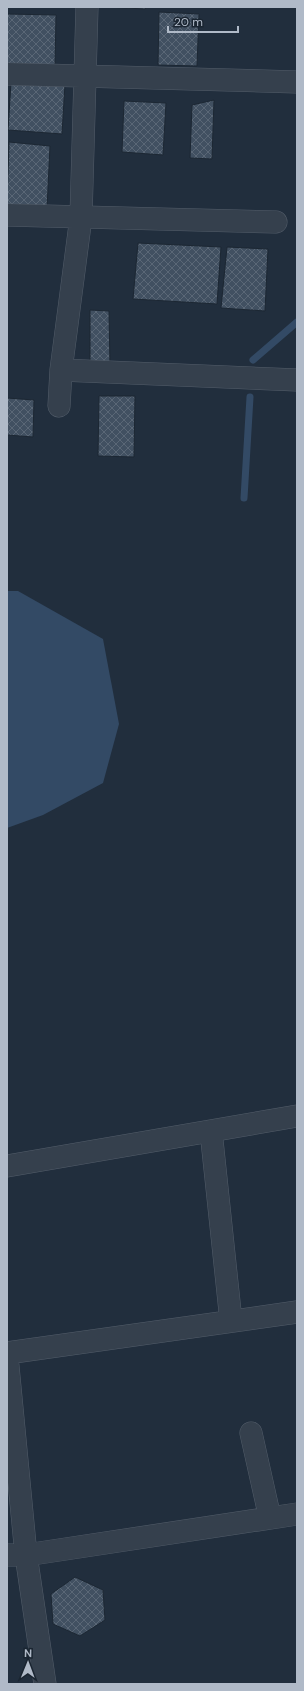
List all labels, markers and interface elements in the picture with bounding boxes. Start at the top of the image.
scale bar [168,8,238,34]
text: 20 m [174,14,203,30]
north arrow [8,1643,48,1683]
text: N [24,1646,32,1660]

